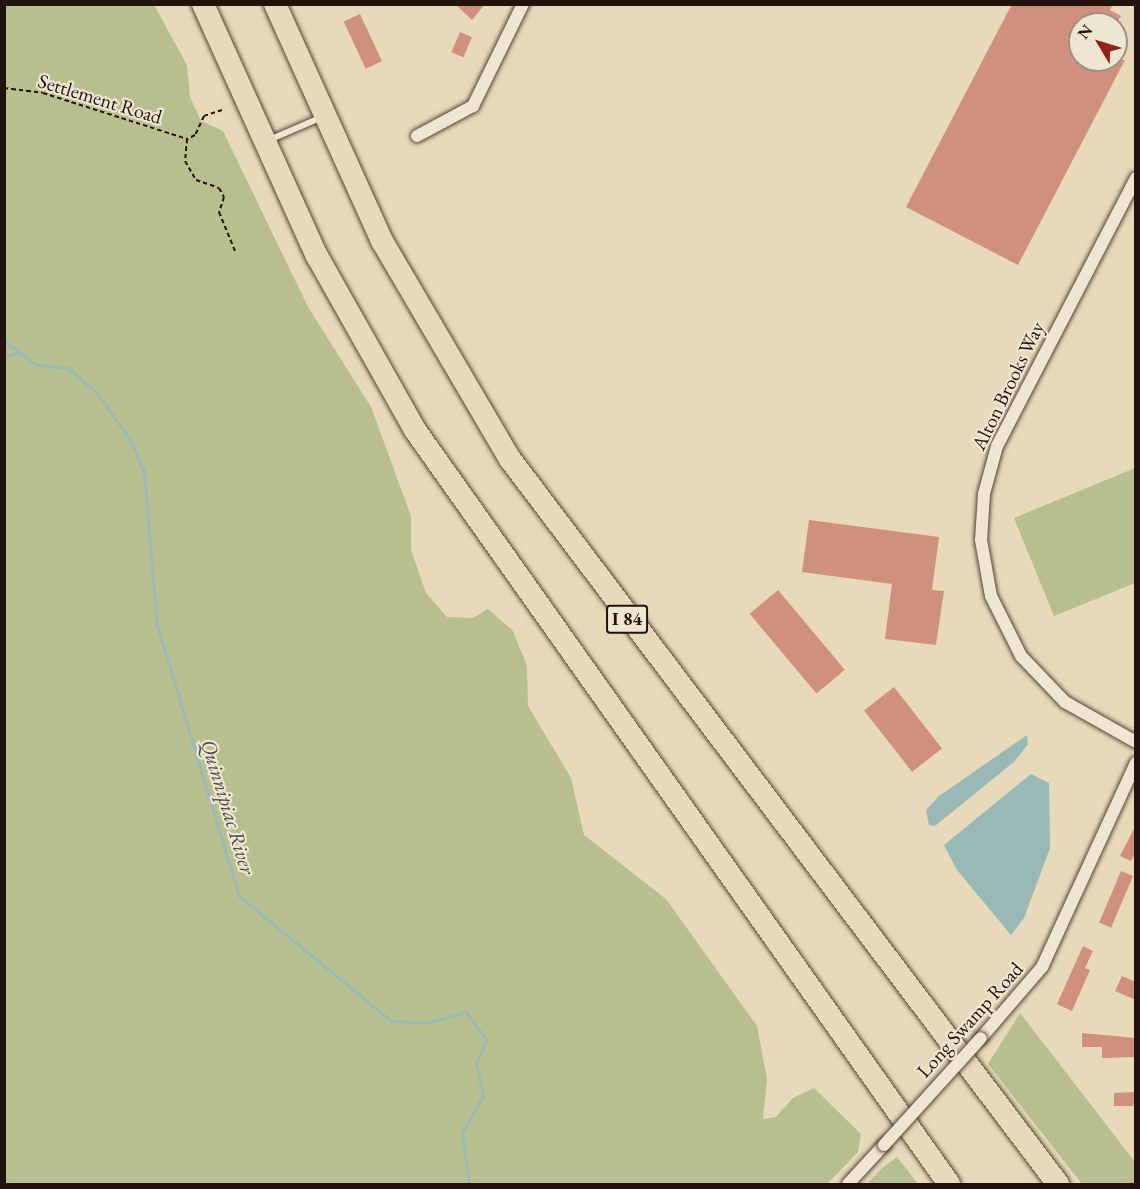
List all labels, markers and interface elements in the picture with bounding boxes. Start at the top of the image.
north arrow [1068,12,1128,72]
text: N [1073,20,1097,43]
street label: Settlement Road [35,69,165,129]
street label: Alton Brooks Way [967,318,1049,454]
road number: I 84 [606,604,648,634]
water label: Quinnipiac River [196,737,260,877]
street label: Long Swamp Road [912,957,1028,1083]

